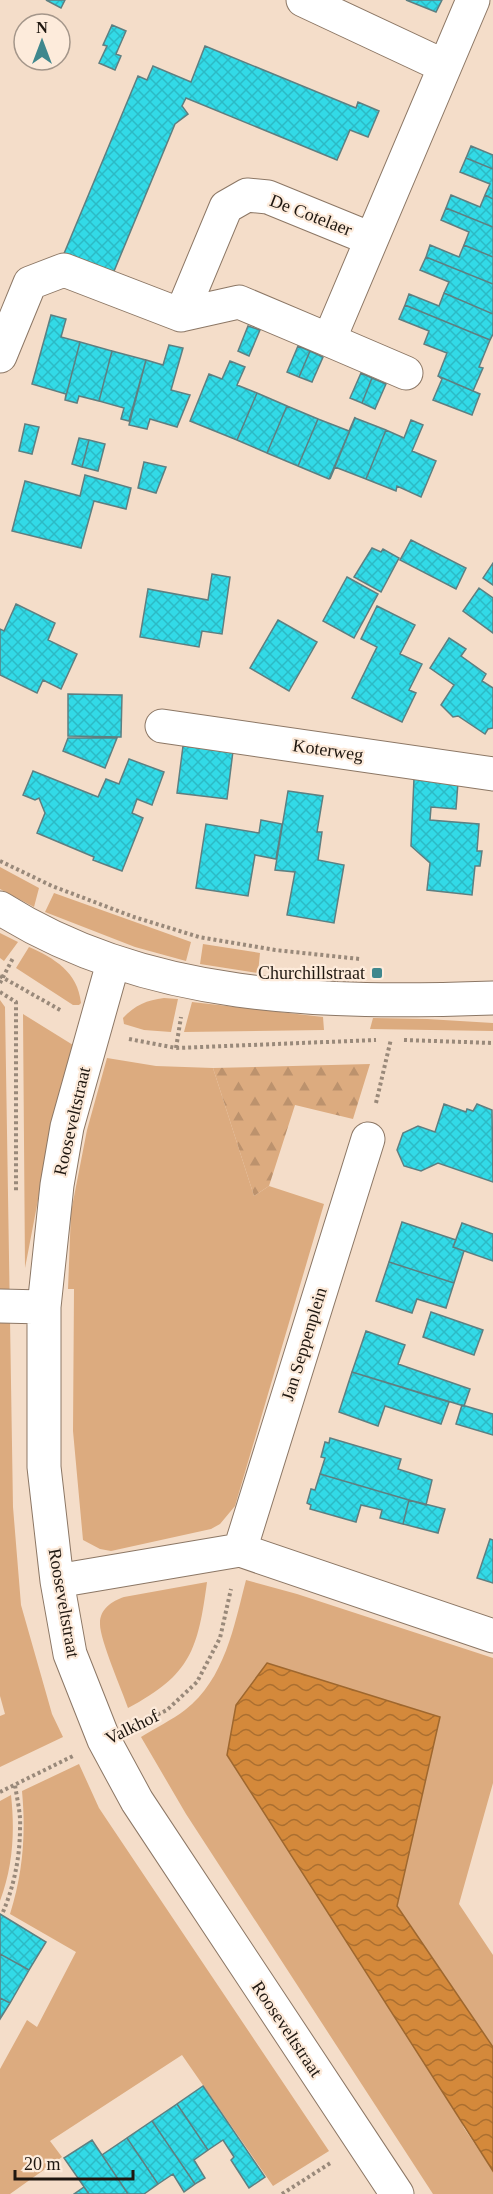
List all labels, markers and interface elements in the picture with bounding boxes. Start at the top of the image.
north arrow [12,12,72,72]
text: N [36,19,48,36]
street label: De Cotelaer [267,190,355,240]
street label: Koterweg [291,735,365,765]
place label: Churchillstraat [258,963,365,983]
marker: Churchillstraat [370,966,384,980]
street label: Rooseveltstraat [50,1065,94,1177]
street label: Jan Seppenplein [277,1285,331,1403]
street label: Rooseveltstraat [45,1547,83,1659]
street label: Valkhof [102,1706,162,1748]
street label: Rooseveltstraat [248,1977,326,2081]
scale bar [15,2143,134,2181]
text: 20 m [24,2154,61,2174]

